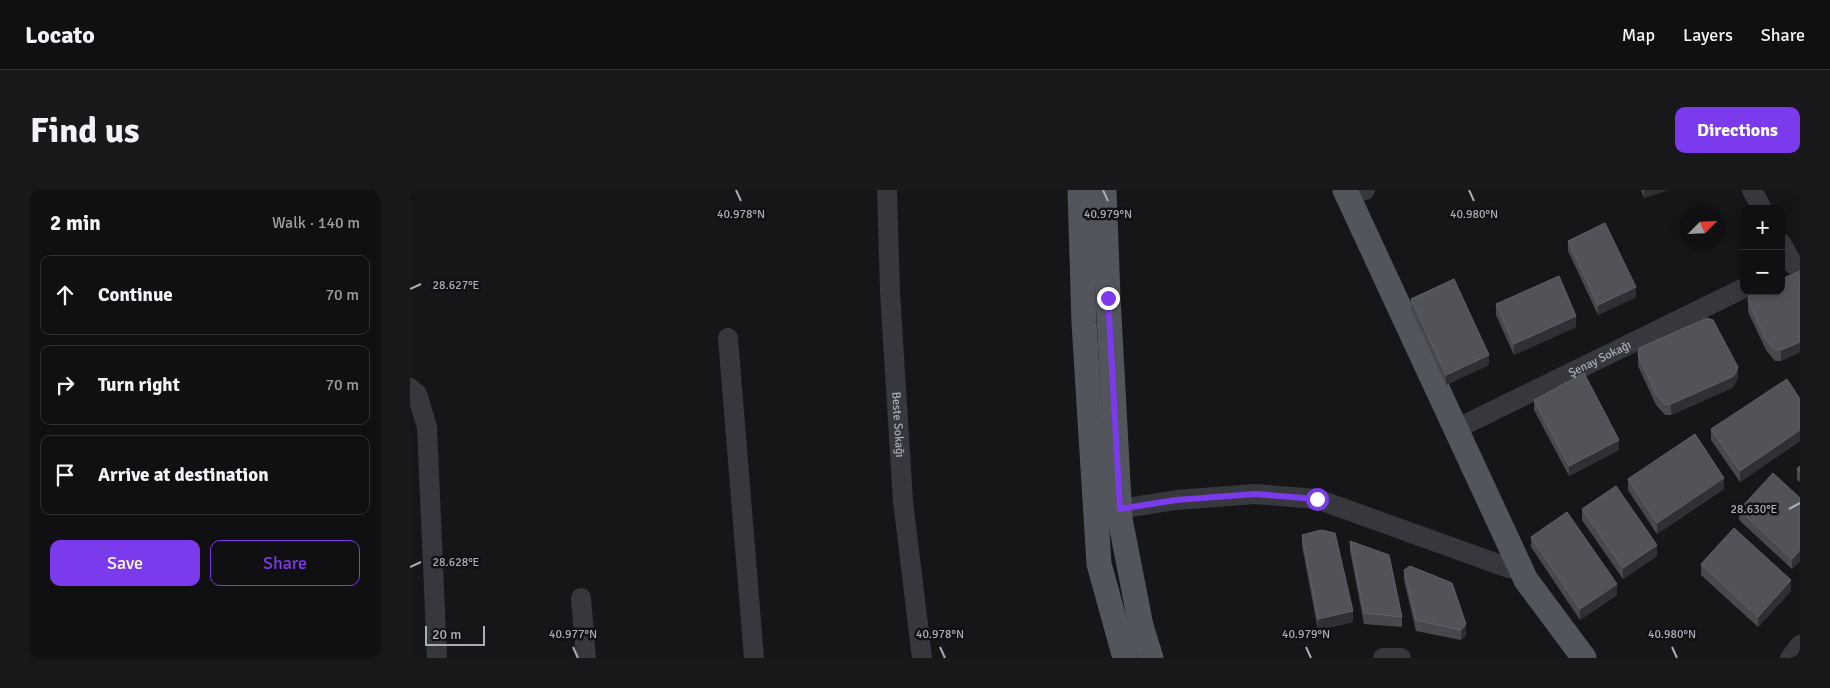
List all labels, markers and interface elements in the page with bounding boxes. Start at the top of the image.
text: Locato [25,20,95,50]
text: Map [1622,24,1655,46]
text: Layers [1683,24,1733,46]
text: Share [1761,24,1805,46]
button: Directions [1675,107,1800,153]
text: Find us [30,109,140,152]
north arrow [1680,205,1725,250]
map controls [1740,205,1785,295]
button: + [1740,205,1785,250]
text: 40.978°N [717,207,765,222]
text: 40.979°N [1084,207,1132,222]
text: 40.980°N [1450,207,1498,222]
text: 2 min [50,210,101,236]
text: Walk · 140 m [272,213,360,233]
button: − [1740,250,1785,295]
text: 28.627°E [433,278,480,293]
icon: ahead [51,281,79,309]
text: Continue [98,283,173,307]
text: 70 m [325,285,359,305]
route end [1097,287,1120,310]
street label: Şenay Sokağı [1566,337,1634,381]
icon: right [51,371,79,399]
text: Turn right [98,373,180,397]
text: 70 m [325,375,359,395]
street label: Beste Sokağı [888,391,907,458]
icon: arrive [51,461,79,489]
text: Arrive at destination [98,463,269,487]
route start [1306,488,1329,511]
text: 28.630°E [1731,502,1778,517]
button: Save [50,540,200,586]
button: Share [210,540,360,586]
text: 28.628°E [433,555,480,570]
scale bar [425,623,485,646]
text: 20 m [432,626,461,643]
text: 40.977°N [549,627,597,642]
text: 40.978°N [916,627,964,642]
text: 40.979°N [1282,627,1330,642]
text: 40.980°N [1648,627,1696,642]

